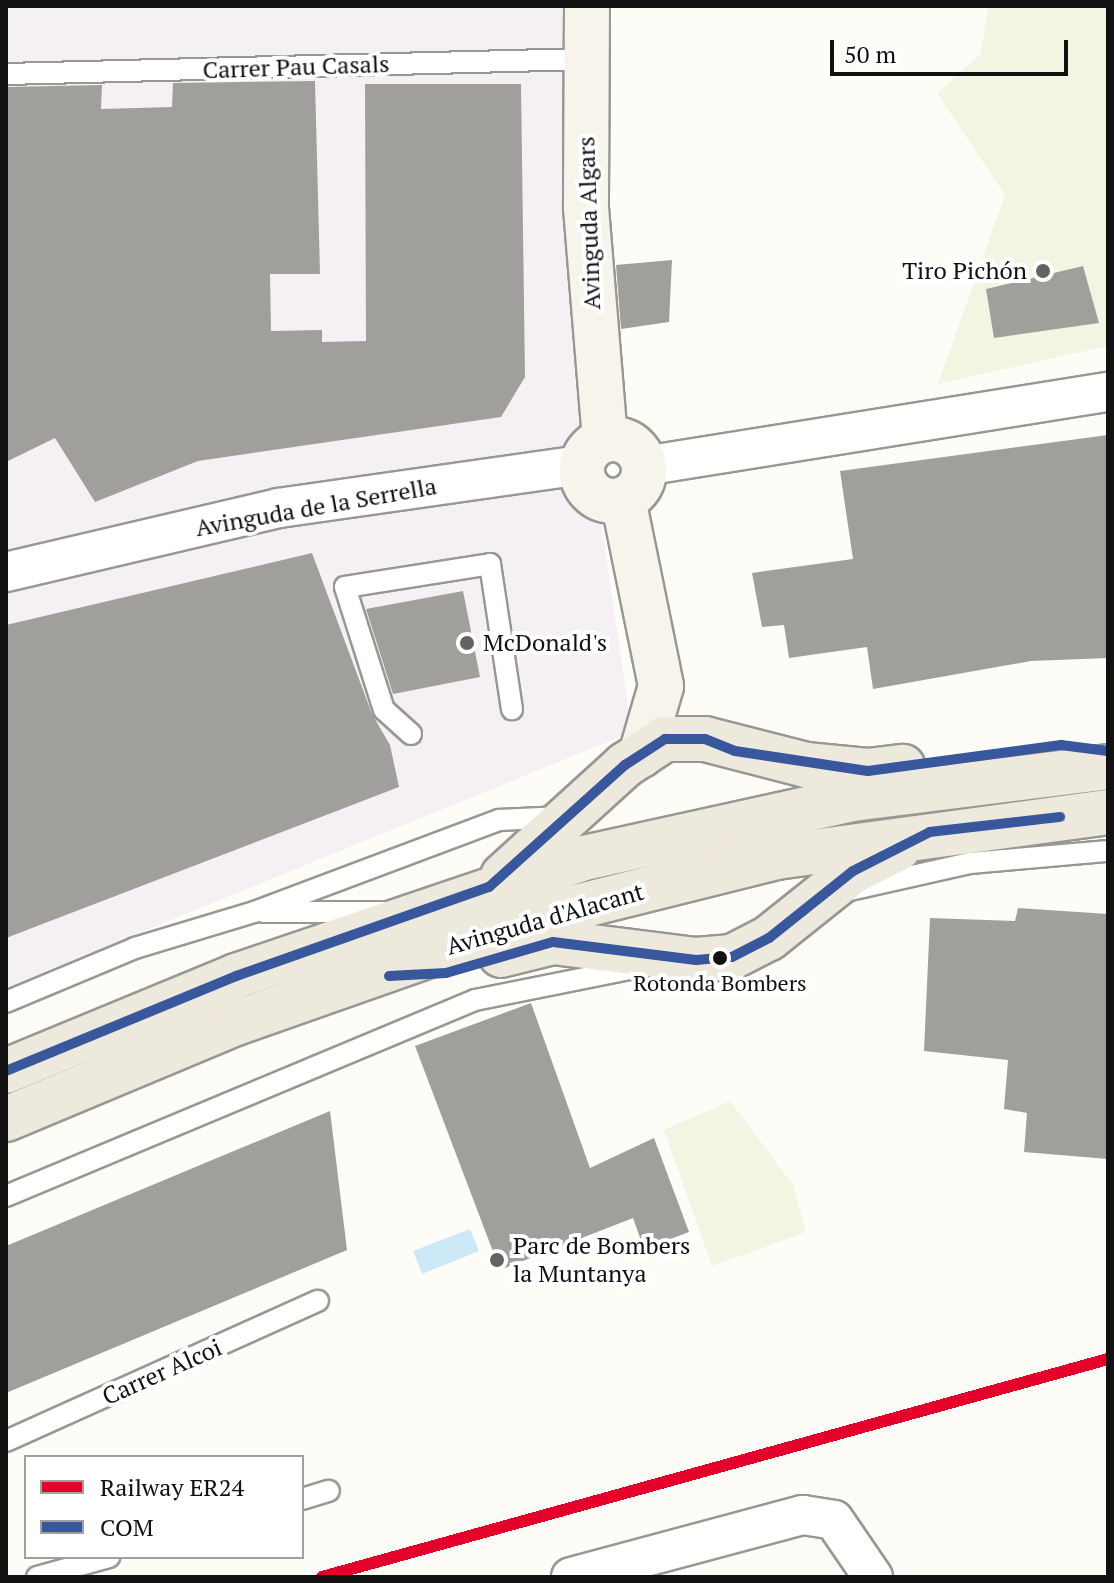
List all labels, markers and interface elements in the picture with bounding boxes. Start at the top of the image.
scale bar [834,24,1072,74]
text: 50 m [844,38,896,70]
street label: Carrer Pau Casals [202,49,390,85]
street label: Avinguda Algars [572,136,606,310]
place label: Tiro Pichón [902,257,1027,285]
marker: Tiro Pichón [1034,262,1052,280]
street label: Avinguda de la Serrella [193,472,439,542]
place label: McDonald's [483,629,607,657]
marker: McDonald's [458,634,476,652]
street label: Avinguda d'Alacant [443,877,647,961]
marker: Rotonda Bombers [712,950,728,966]
place label: Rotonda Bombers [633,970,807,996]
place label: Parc de Bombers la Muntanya [513,1232,690,1288]
marker: Parc de Bombers la Muntanya [488,1251,506,1269]
street label: Carrer Alcoi [98,1333,226,1411]
legend [24,1455,304,1559]
text: Railway ER24 [100,1471,244,1503]
text: COM [100,1511,153,1543]

